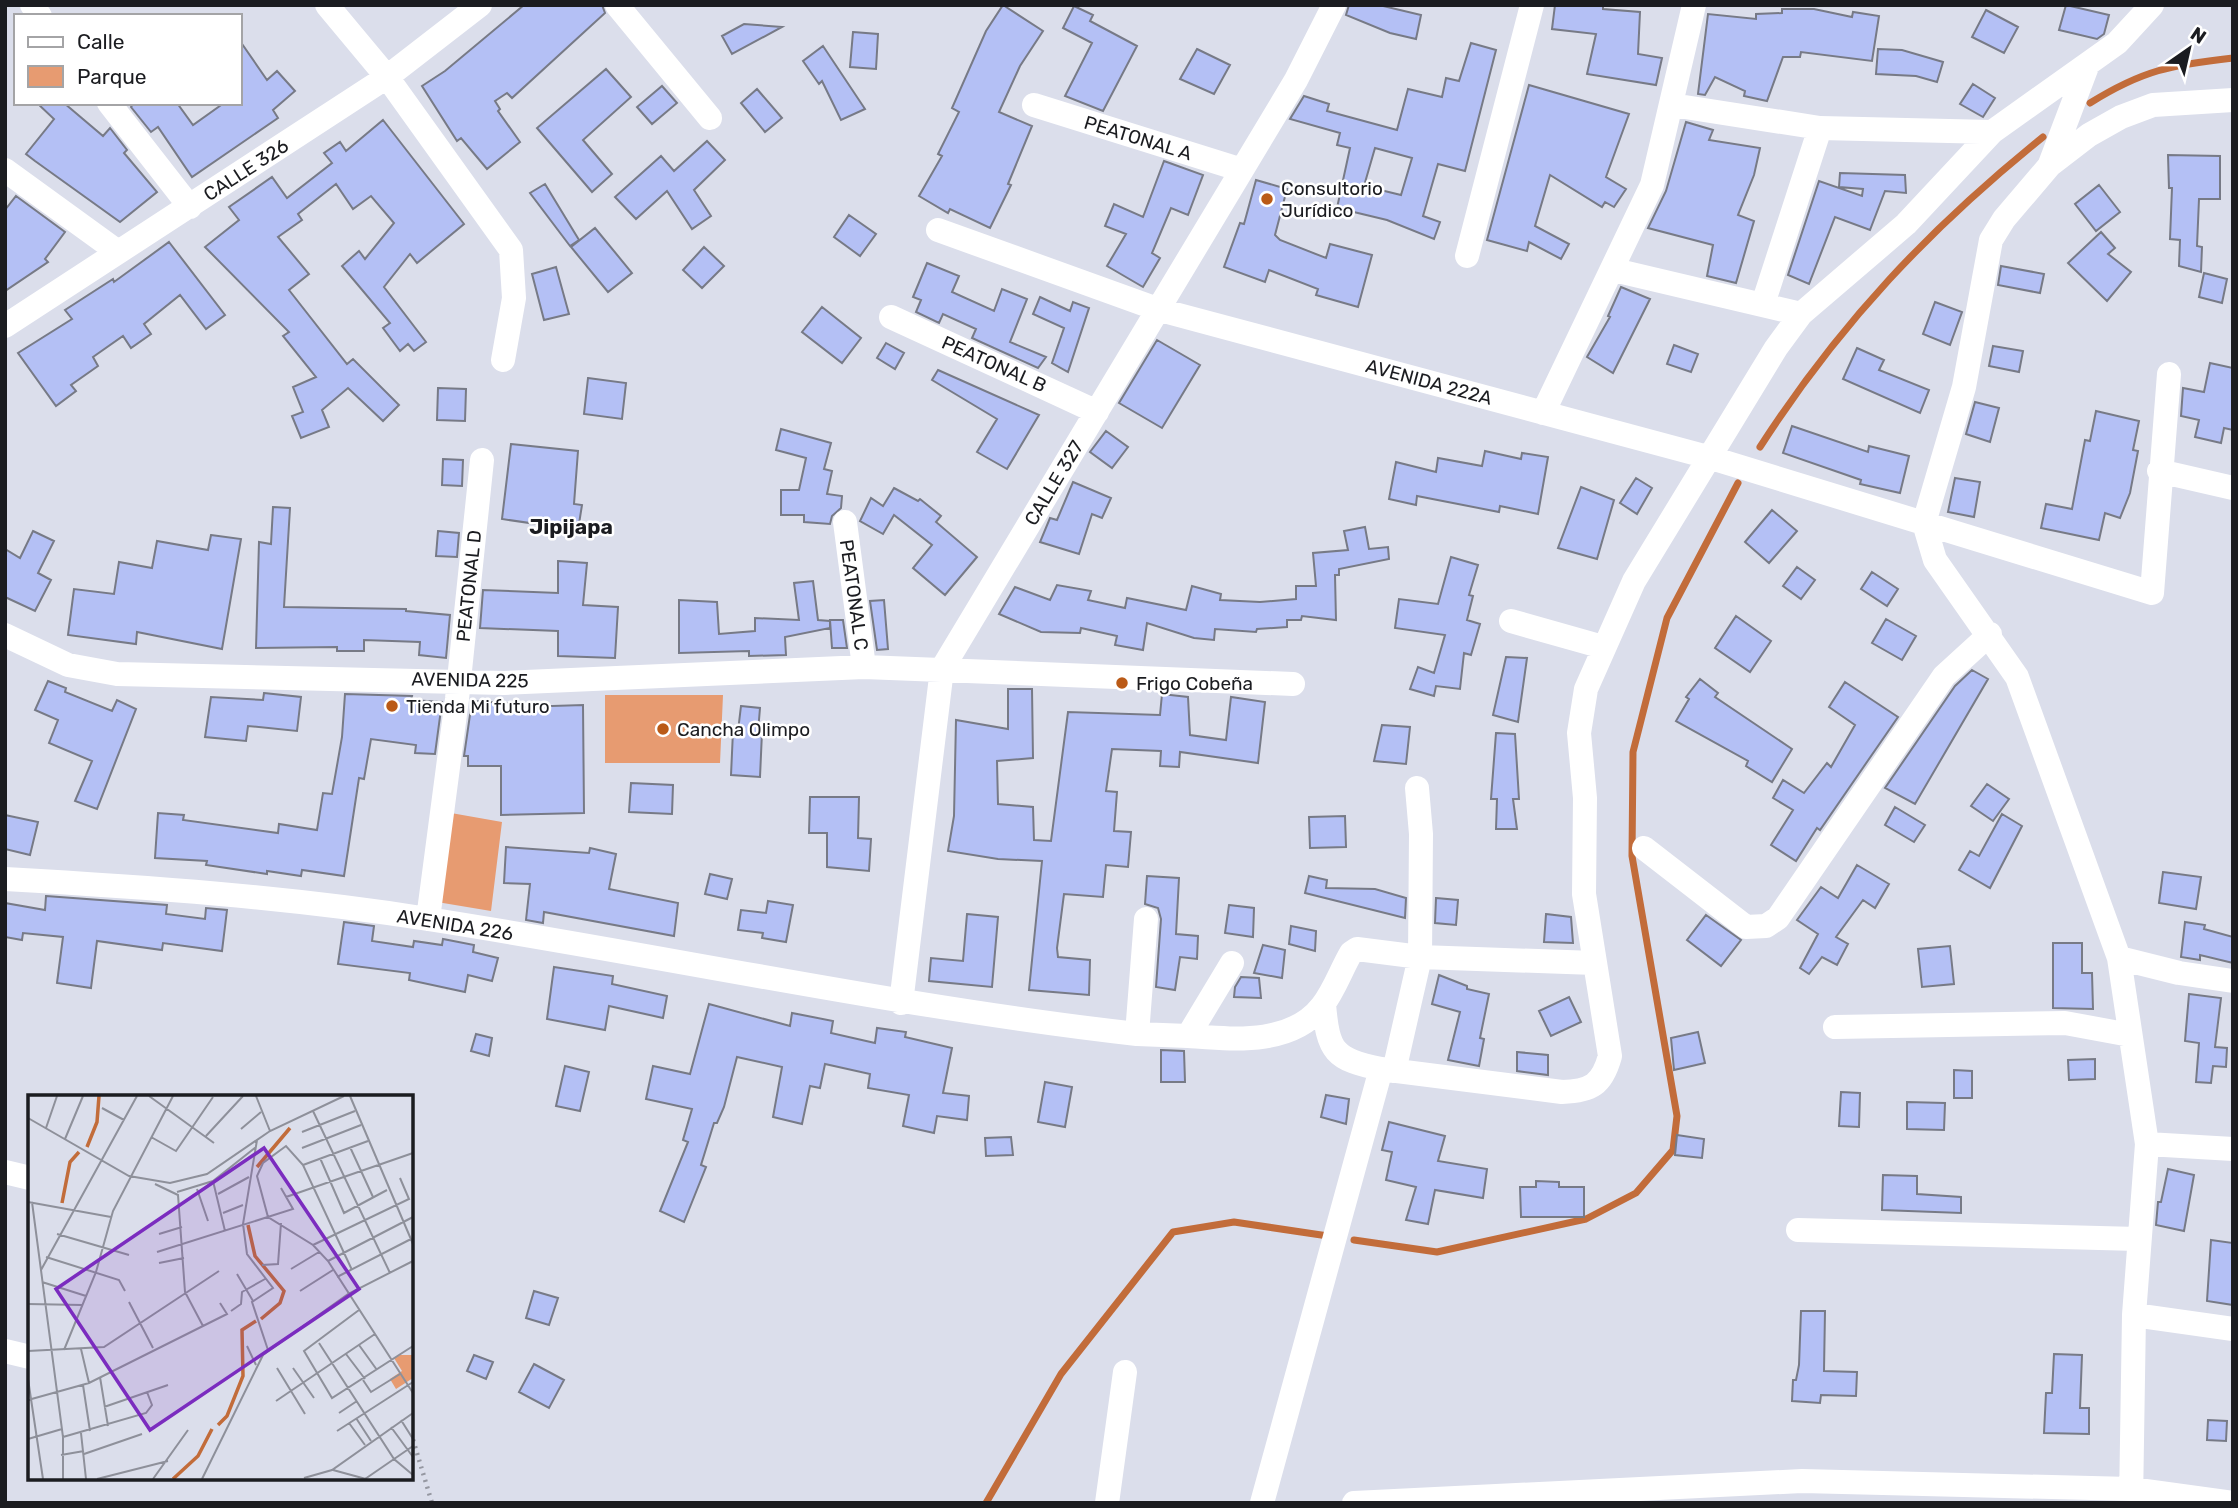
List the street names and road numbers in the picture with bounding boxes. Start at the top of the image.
street label: PEATONAL A [1081,111,1195,165]
street label: CALLE 326 [199,134,293,206]
street label: PEATONAL B [938,331,1050,397]
street label: AVENIDA 222A [1363,354,1495,410]
street label: CALLE 327 [1020,436,1088,530]
street label: PEATONAL D [452,529,486,643]
street label: PEATONAL C [835,538,873,652]
street label: AVENIDA 225 [411,667,529,693]
street label: AVENIDA 226 [395,904,515,946]

